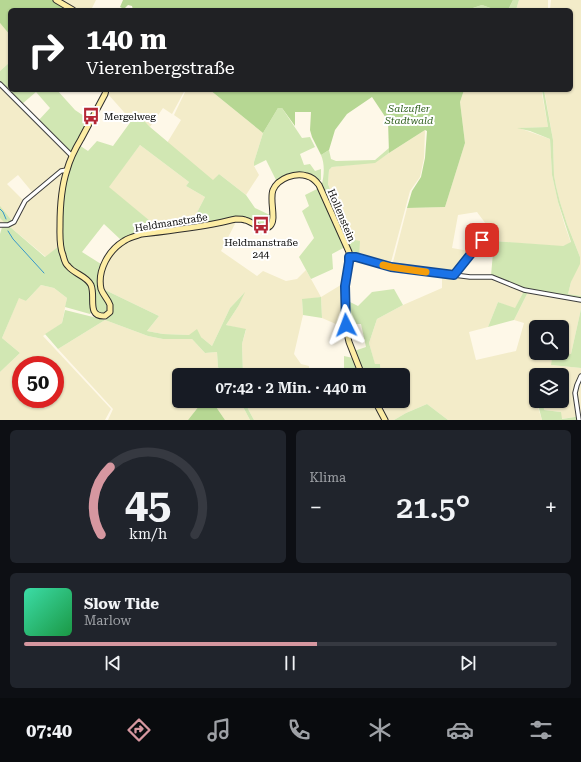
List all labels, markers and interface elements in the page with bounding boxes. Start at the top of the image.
text: 140 m [86,23,167,56]
icon: right [20,24,72,76]
text: Vierenbergstraße [86,57,235,78]
park label: Salzufler Stadtwald [384,103,433,126]
bus stop icon: Mergelweg [81,106,101,126]
place label: Mergelweg [104,111,156,122]
street label: Hollenstein [326,187,358,244]
street label: Heldmanstraße [134,211,209,234]
bus stop icon: Heldmanstraße 244 [251,215,271,235]
pin [465,223,499,257]
icon: arrive [471,229,493,251]
place label: Heldmanstraße 244 [224,237,298,260]
position arrow [325,304,367,346]
map controls [529,320,569,408]
button: search [529,320,569,360]
speed limit sign: 50 [12,356,64,408]
button: layers [529,368,569,408]
text: 07:42 · 2 Min. · 440 m [215,379,367,397]
text: Klima [310,470,346,485]
text: 45 [124,478,171,527]
text: 21.5° [396,490,470,525]
text: − [310,495,322,520]
text: + [545,495,557,520]
text: km/h [129,525,167,541]
text: Slow Tide [84,595,159,613]
text: Marlow [84,613,131,628]
icon: previous [102,652,124,674]
icon: pause [279,652,301,674]
icon: next [457,652,479,674]
icon: directions [125,716,153,744]
icon: music [205,716,233,744]
icon: phone [285,716,313,744]
icon: climate [366,716,394,744]
icon: car [446,716,474,744]
icon: filters [527,716,555,744]
text: 07:40 [26,720,72,741]

